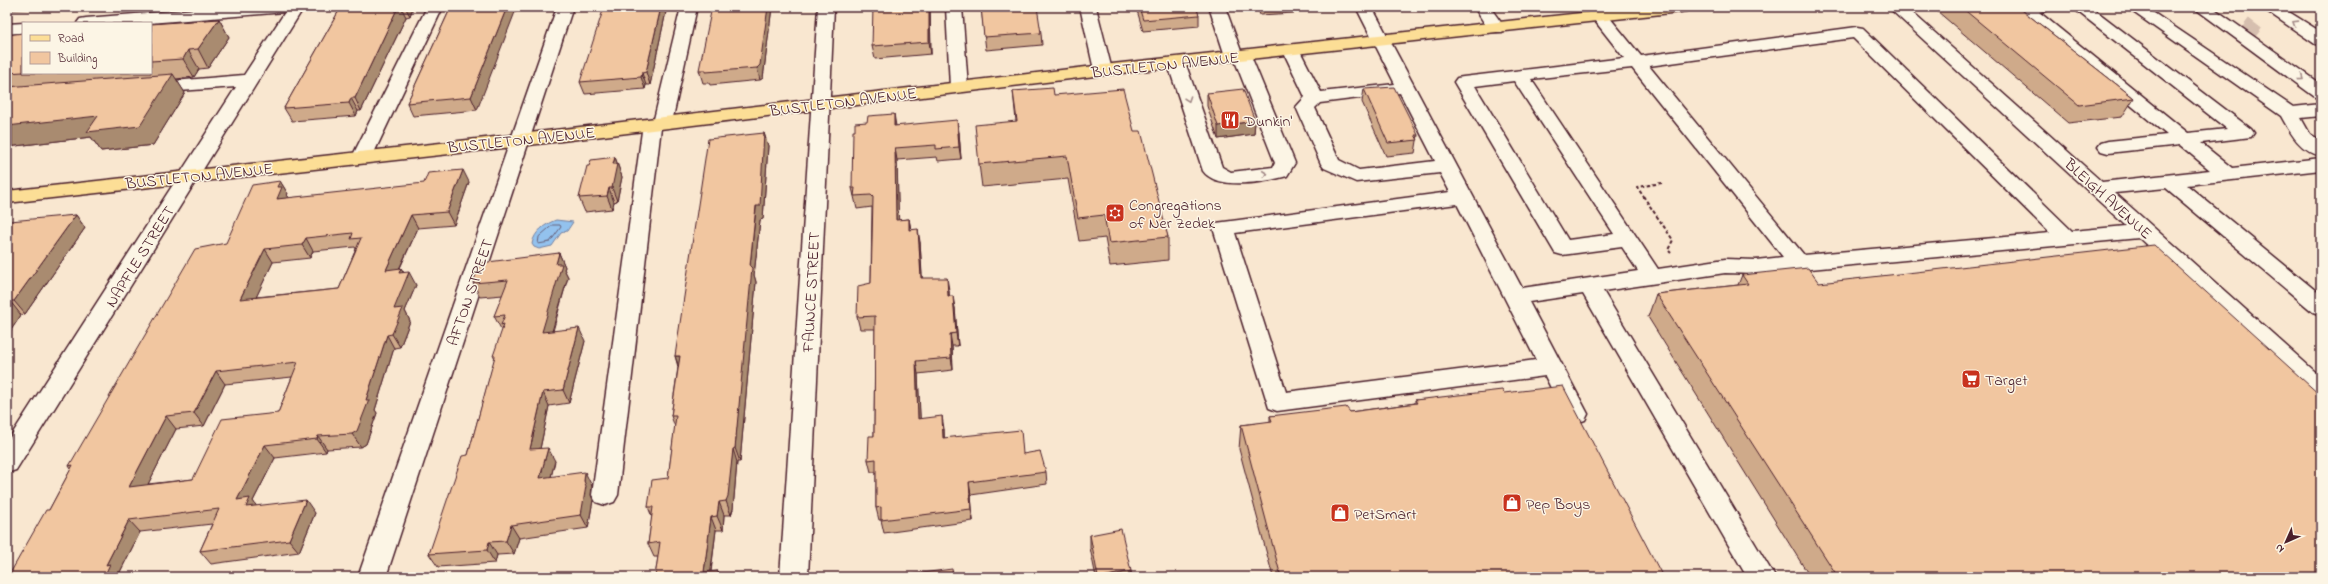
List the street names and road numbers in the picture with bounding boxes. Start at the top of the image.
street label: BUSTLETON AVENUE [1089,46,1240,86]
street label: BUSTLETON AVENUE [767,82,918,124]
street label: BUSTLETON AVENUE [445,121,596,161]
street label: BLEIGH AVENUE [2058,153,2157,246]
street label: BUSTLETON AVENUE [123,157,274,197]
street label: NAPFLE STREET [100,202,182,313]
street label: FAUNCE STREET [797,231,827,354]
street label: AFTON STREET [441,236,500,349]

